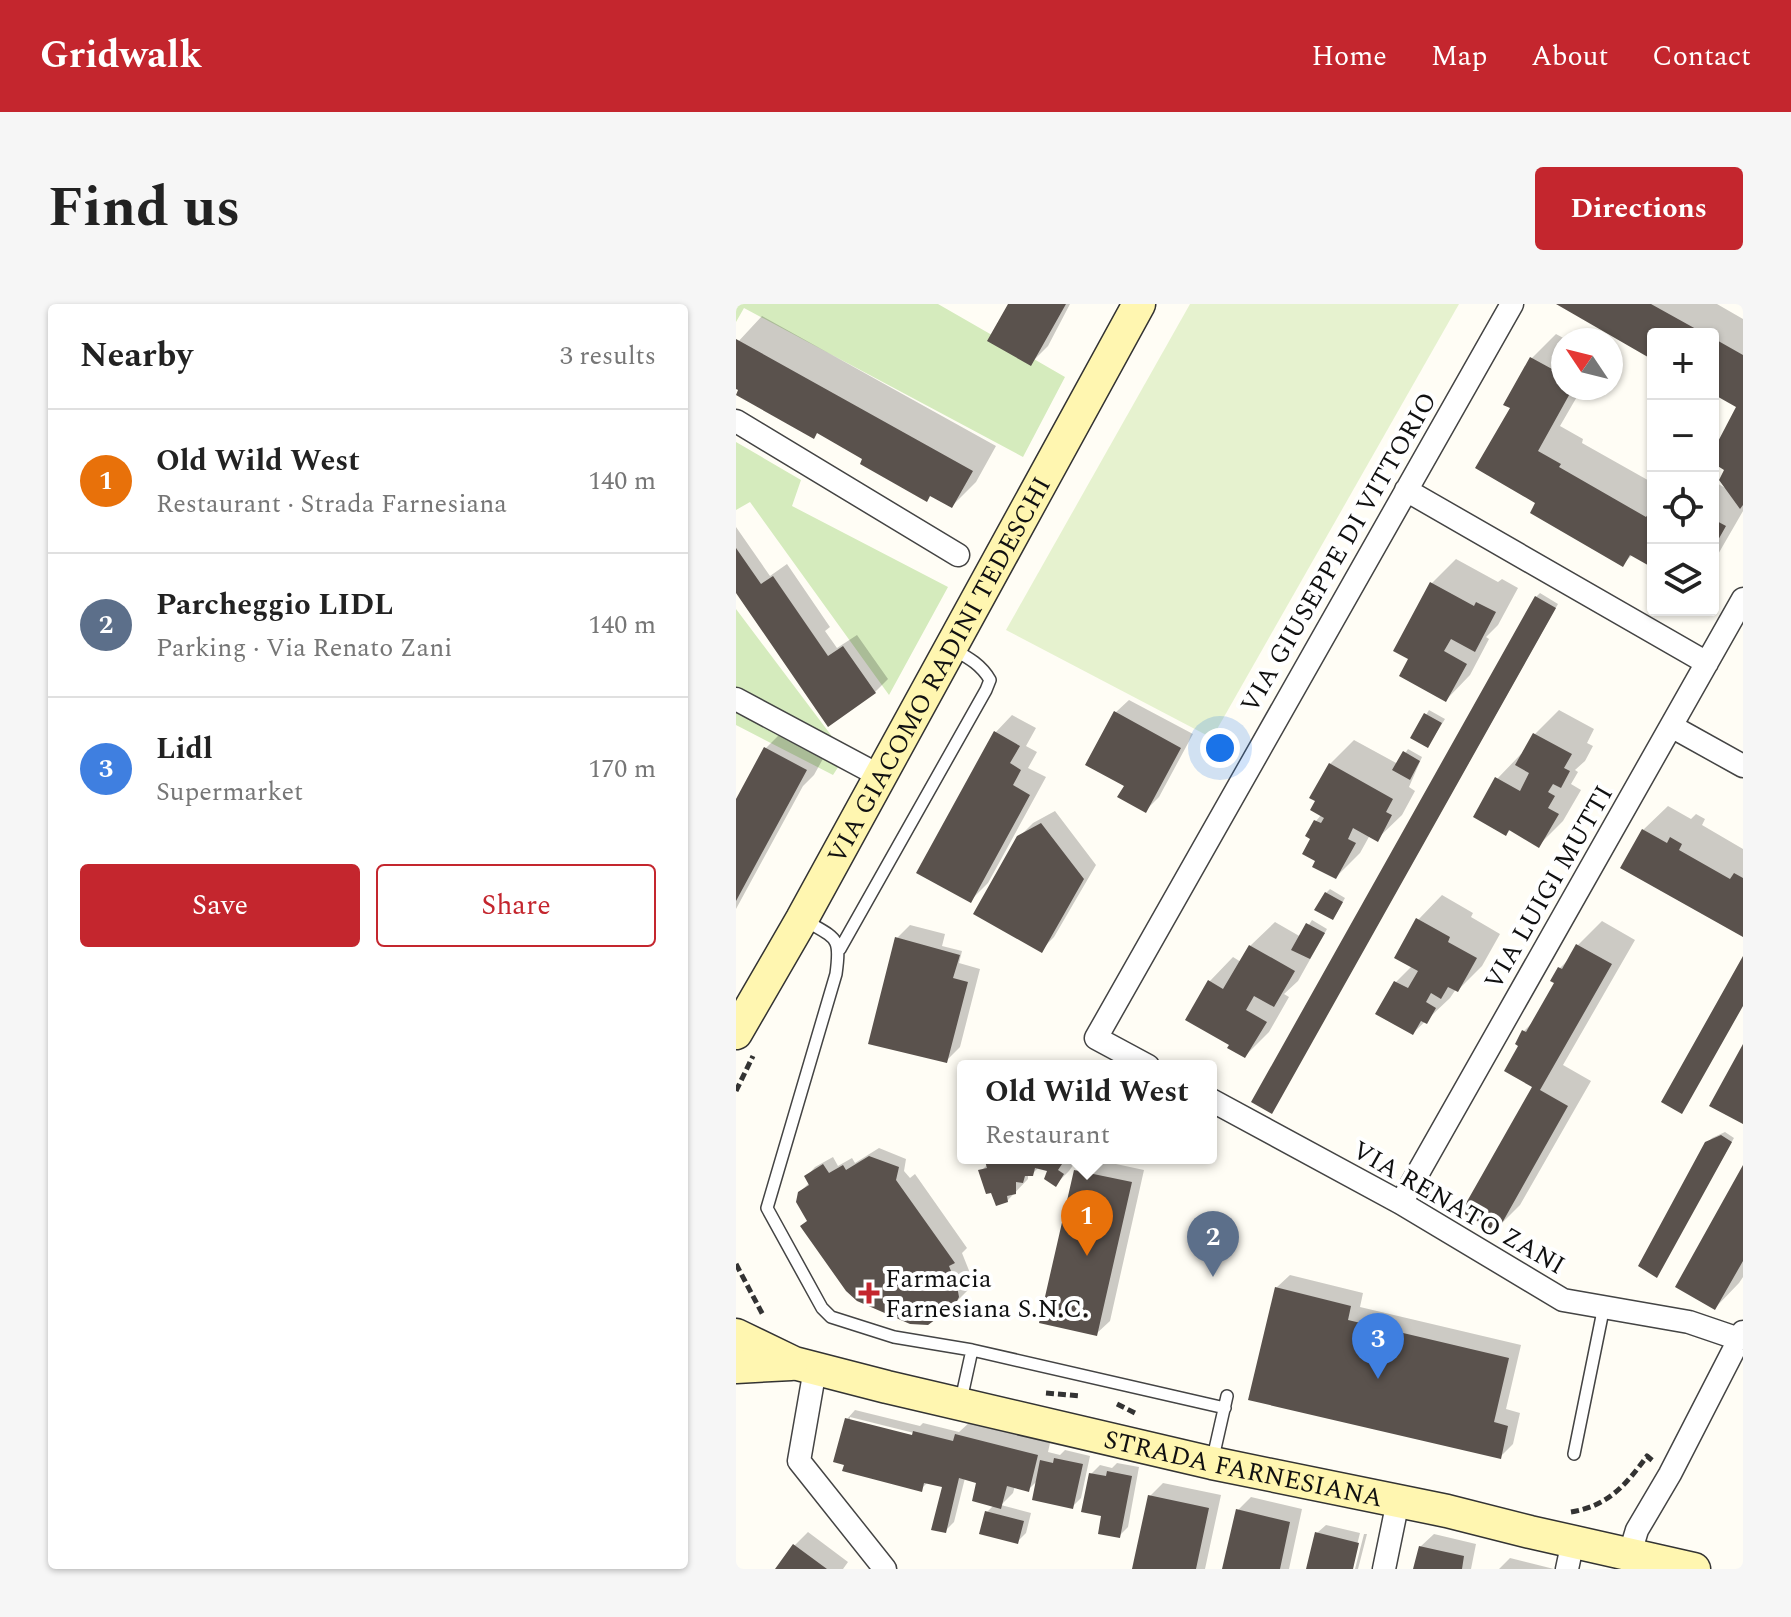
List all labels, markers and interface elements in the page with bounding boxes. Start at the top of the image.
text: Gridwalk [40,27,202,85]
text: Home [1311,35,1387,78]
text: Map [1431,35,1487,78]
text: About [1531,35,1608,78]
text: Contact [1652,35,1751,78]
text: Find us [48,166,241,251]
button: Directions [1535,167,1743,250]
north arrow [1551,328,1623,400]
map controls [1647,328,1719,616]
button: + [1647,328,1719,400]
text: Nearby [80,330,193,382]
text: 3 results [560,336,656,376]
street label: VIA GIUSEPPE DI VITTORIO [1230,385,1447,720]
button: − [1647,400,1719,472]
text: Old Wild West [156,438,360,484]
text: 1 [99,461,113,501]
text: 140 m [588,461,656,501]
street label: VIA GIACOMO RADINI TEDESCHI [817,469,1062,871]
button: locate [1647,472,1719,544]
text: Restaurant · Strada Farnesiana [156,484,507,524]
button: layers [1647,544,1719,616]
text: Parcheggio LIDL [156,582,393,628]
text: 2 [99,605,113,645]
text: 140 m [588,605,656,645]
text: Parking · Via Renato Zani [156,628,452,668]
text: Lidl [156,726,213,772]
your location [1200,728,1240,768]
text: 3 [99,749,113,789]
text: 170 m [588,749,656,789]
text: Supermarket [156,772,303,812]
street label: VIA LUIGI MUTTI [1474,778,1624,997]
button: Save [80,864,360,947]
button: Share [376,864,656,947]
popup [957,1060,1217,1164]
text: Old Wild West [985,1069,1189,1115]
text: Restaurant [985,1115,1110,1155]
street label: VIA RENATO ZANI [1344,1130,1573,1285]
pin: 1 [1061,1190,1113,1256]
pin: 2 [1187,1211,1239,1277]
place label: Farmacia Farnesiana S.N.C. [885,1259,1089,1329]
marker: Farmacia Farnesiana S.N.C. [860,1284,878,1302]
pin: 3 [1352,1313,1404,1379]
street label: STRADA FARNESIANA [1100,1419,1386,1518]

